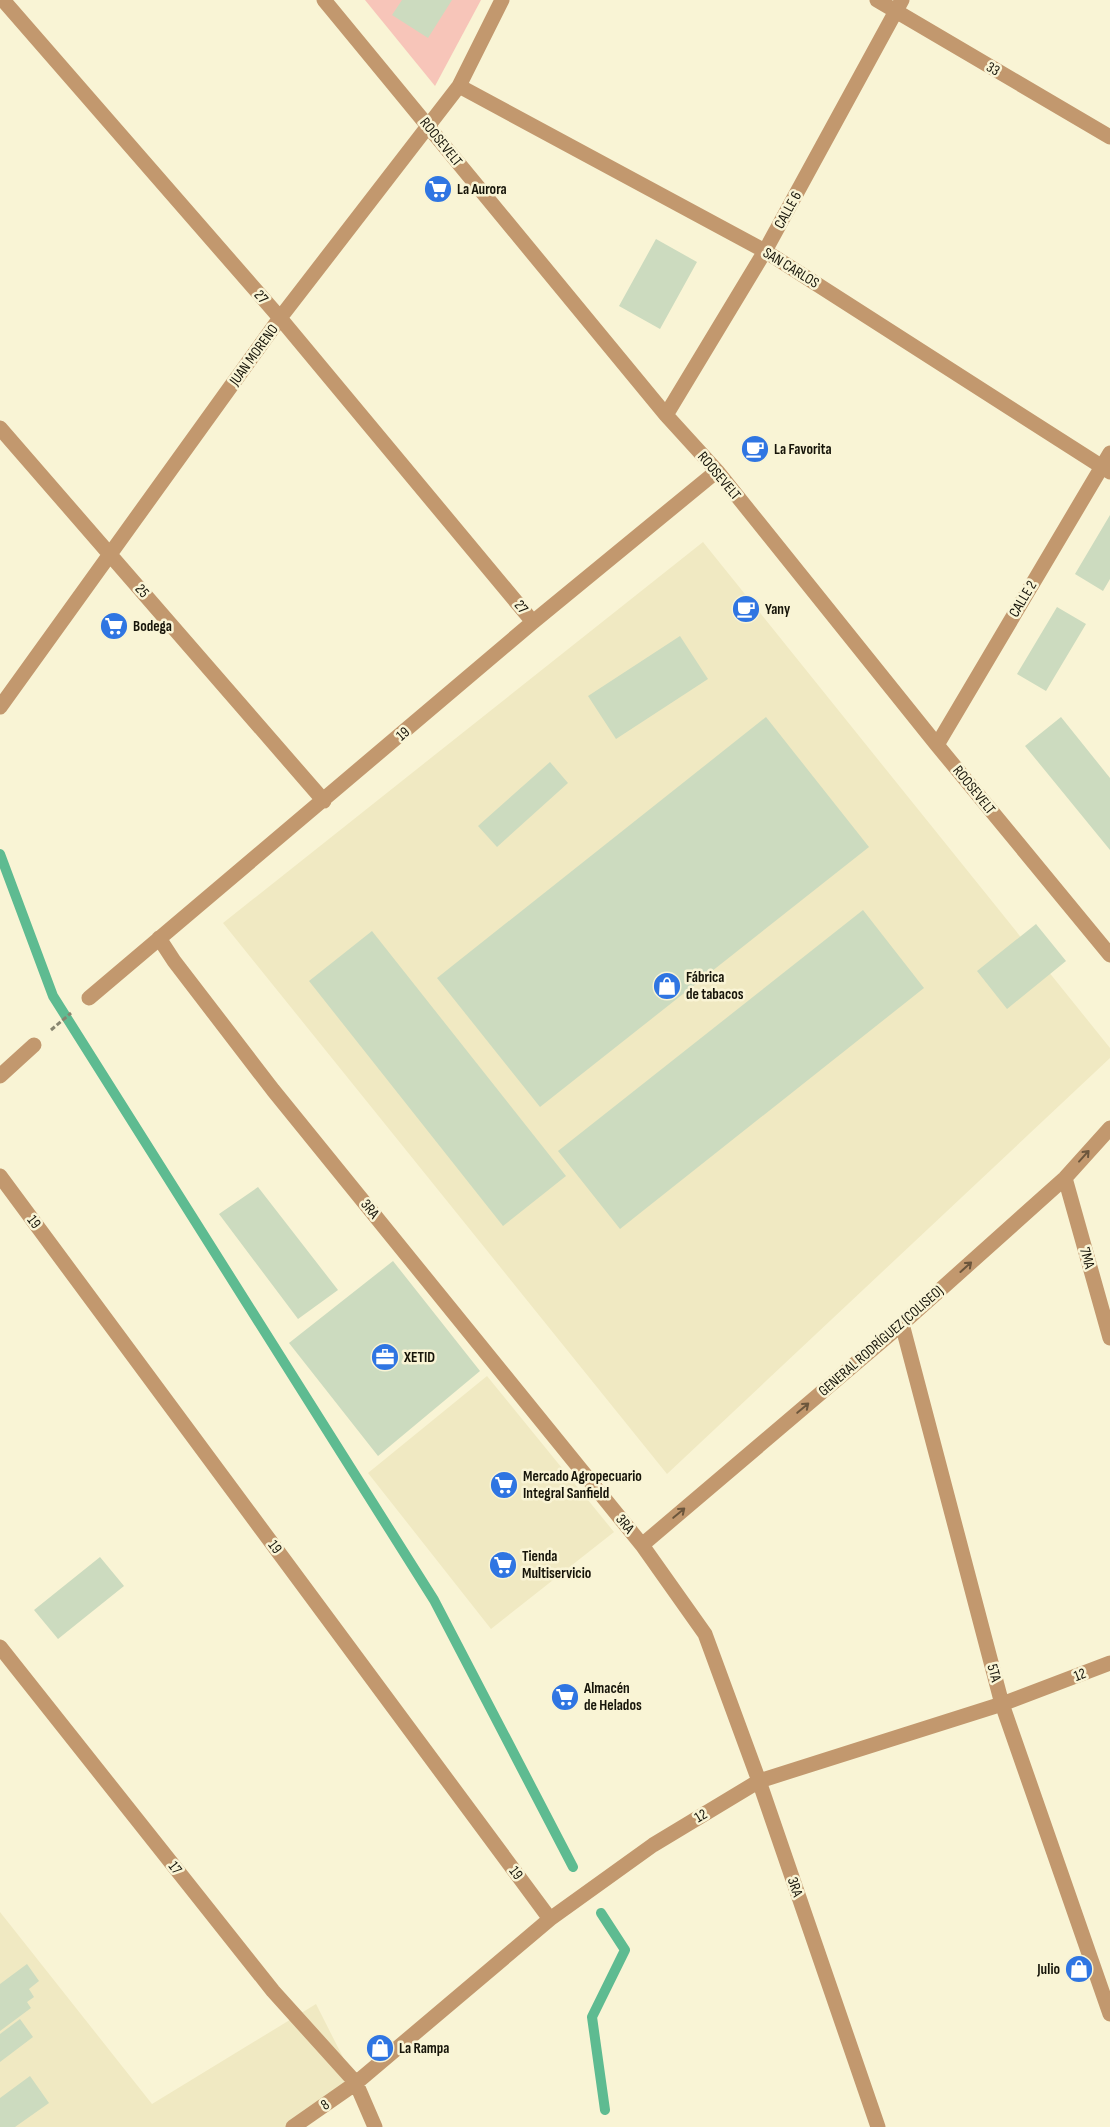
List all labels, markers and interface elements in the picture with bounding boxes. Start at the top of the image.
street label: 33 [983,58,1003,80]
street label: ROOSEVELT [415,114,467,170]
supermarket icon: La Aurora [423,174,453,204]
place label: La Aurora [457,180,507,199]
street label: CALLE 6 [770,188,806,232]
street label: SAN CARLOS [759,243,823,293]
street label: 27 [250,286,272,308]
street label: JUAN MORENO [225,321,283,390]
cafe icon: La Favorita [740,434,770,464]
place label: La Favorita [774,440,832,459]
street label: ROOSEVELT [693,448,745,504]
street label: CALLE 2 [1005,577,1041,621]
street label: 25 [131,580,153,602]
cafe icon: Yany [731,594,761,624]
street label: 27 [510,596,532,618]
place label: Yany [765,600,791,619]
supermarket icon: Bodega [99,611,129,641]
place label: Bodega [133,617,172,636]
street label: 19 [392,723,414,745]
street label: ROOSEVELT [948,762,1000,818]
place label: Fábrica de tabacos [686,968,744,1004]
shop icon: Fábrica de tabacos [652,971,682,1001]
one-way arrow [1079,1150,1090,1163]
street label: 3RA [356,1195,384,1223]
street label: 19 [23,1212,45,1232]
street label: 7MA [1075,1245,1099,1271]
one-way arrow [959,1261,972,1273]
street label: GENERAL RODRÍGUEZ (COLISEO) [815,1282,947,1400]
office icon: XETID [370,1342,400,1372]
place label: XETID [403,1348,435,1367]
one-way arrow [797,1402,810,1414]
place label: Mercado Agropecuario Integral Sanfield [523,1467,642,1503]
supermarket icon: Mercado Agropecuario Integral Sanfield [489,1470,519,1500]
one-way arrow [673,1507,686,1519]
street label: 3RA [611,1510,639,1538]
street label: 19 [264,1537,286,1557]
place label: Tienda Multiservicio [522,1547,591,1583]
supermarket icon: Tienda Multiservicio [488,1550,518,1580]
street label: 5TA [983,1662,1006,1685]
street label: 12 [1071,1664,1089,1686]
place label: Almacén de Helados [583,1679,642,1715]
supermarket icon: Almacén de Helados [550,1682,580,1712]
street label: 12 [691,1805,711,1827]
street label: 17 [164,1858,186,1878]
street label: 19 [505,1863,527,1883]
street label: 3RA [783,1875,807,1900]
shop icon: Julio [1064,1954,1094,1984]
place label: Julio [1036,1960,1060,1979]
shop icon: La Rampa [365,2033,395,2063]
place label: La Rampa [399,2039,449,2058]
street label: 8 [317,2095,333,2115]

